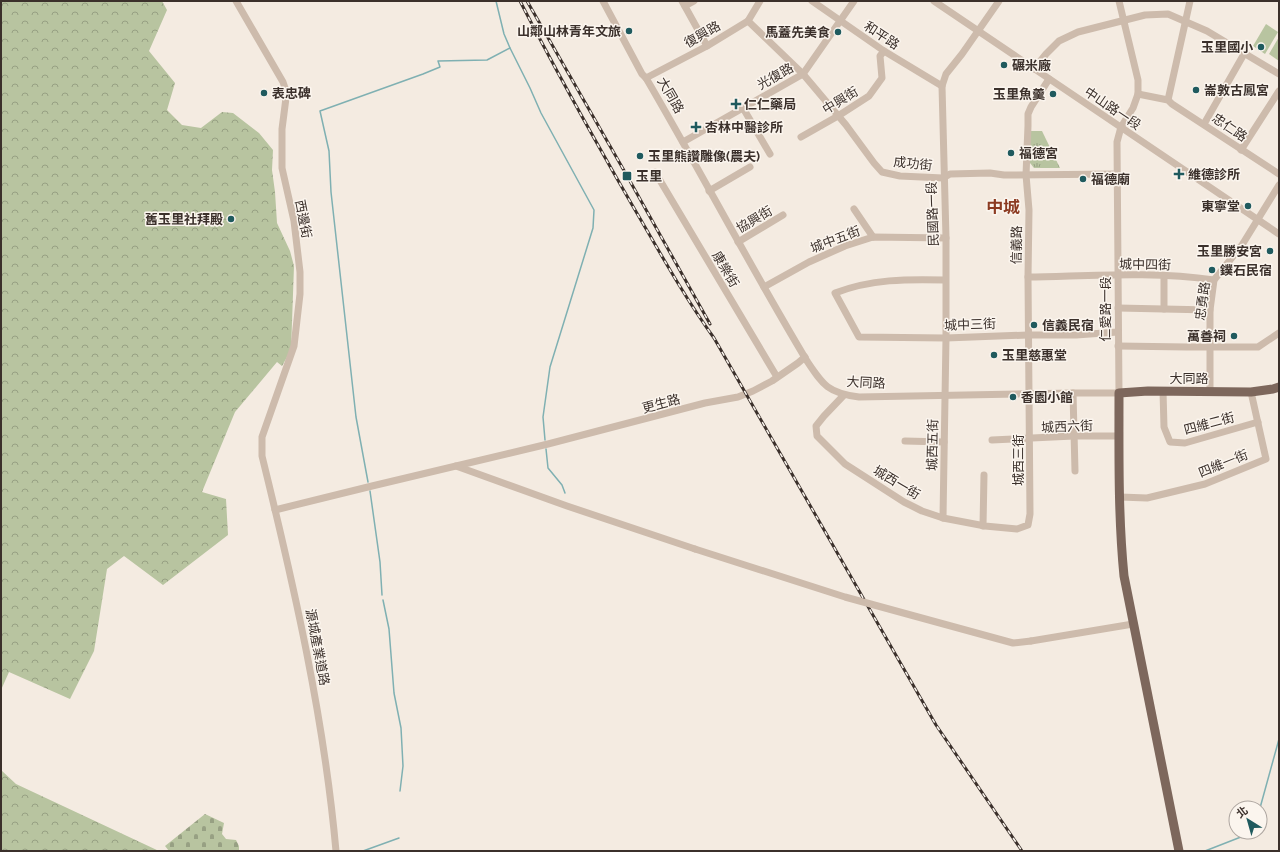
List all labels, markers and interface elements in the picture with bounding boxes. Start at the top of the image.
street label: 復興路 [682,18,723,51]
street label: 和平路 [861,19,902,52]
place label: 山鄰山林青年文旅 [517,24,621,39]
place label: 馬蓋先美食 [765,25,830,40]
marker: 山鄰山林青年文旅 [624,26,634,36]
marker: 馬蓋先美食 [833,27,843,37]
place label: 玉里國小 [1201,40,1254,55]
marker: 玉里國小 [1256,42,1266,52]
place label: 碾米廠 [1012,58,1051,73]
street label: 光復路 [755,60,796,93]
marker: 碾米廠 [999,60,1009,70]
street label: 大同路 [654,75,687,116]
place label: 崙敦古鳳宮 [1204,83,1269,98]
street label: 中興街 [820,84,861,117]
street label: 中山路一段 [1082,84,1144,133]
marker: 崙敦古鳳宮 [1191,85,1201,95]
place label: 表忠碑 [272,86,311,101]
place label: 玉里魚羹 [993,87,1045,102]
marker: 表忠碑 [259,88,269,98]
marker: 玉里魚羹 [1048,89,1058,99]
place label: 仁仁藥局 [744,97,796,112]
marker: 仁仁藥局 [731,99,741,109]
street label: 忠仁路 [1209,110,1250,145]
place label: 杏林中醫診所 [705,120,783,135]
marker: 杏林中醫診所 [690,121,702,133]
place label: 福德宮 [1019,146,1058,161]
marker: 福德宮 [1006,148,1016,158]
place label: 玉里熊讚雕像(農夫) [648,149,760,164]
marker: 玉里熊讚雕像(農夫) [635,151,645,161]
street label: 成功街 [893,154,933,173]
place label: 維德診所 [1188,167,1240,182]
marker: 維德診所 [1173,168,1185,180]
place label: 玉里 [636,169,662,184]
marker: 玉里 [621,170,633,182]
place label: 福德廟 [1091,172,1130,187]
marker: 福德廟 [1078,174,1088,184]
street label: 民國路一段 [924,181,941,247]
district label: 中城 [986,197,1020,217]
street label: 西邊街 [292,199,315,240]
place label: 東寧堂 [1201,199,1240,214]
marker: 東寧堂 [1243,201,1253,211]
street label: 協興街 [734,203,775,236]
place label: 舊玉里社拜殿 [145,212,223,227]
marker: 舊玉里社拜殿 [226,214,236,224]
street label: 城中五街 [808,223,862,256]
street label: 信義路 [1009,225,1024,265]
place label: 玉里勝安宮 [1197,244,1262,259]
marker: 玉里勝安宮 [1265,246,1275,256]
street label: 康樂街 [709,249,742,290]
street label: 城中四街 [1119,257,1171,272]
place label: 鏷石民宿 [1220,263,1272,278]
marker: 鏷石民宿 [1207,265,1217,275]
street label: 仁愛路一段 [1098,276,1113,342]
street label: 忠勇路 [1192,281,1213,321]
street label: 城中三街 [944,316,996,333]
place label: 信義民宿 [1042,318,1094,333]
marker: 信義民宿 [1029,320,1039,330]
place label: 萬善祠 [1187,329,1226,344]
marker: 萬善祠 [1229,331,1239,341]
place label: 玉里慈惠堂 [1002,348,1067,363]
marker: 玉里慈惠堂 [989,350,999,360]
street label: 大同路 [1169,371,1209,386]
street label: 大同路 [846,374,886,391]
place label: 香園小館 [1021,390,1073,405]
street label: 更生路 [640,391,682,416]
marker: 香園小館 [1008,392,1018,402]
street label: 四維二街 [1182,410,1236,437]
street label: 城西六街 [1041,418,1093,435]
street label: 城西五街 [925,419,940,471]
street label: 城西三街 [1011,434,1026,486]
street label: 四維一街 [1196,447,1250,480]
street label: 城西一街 [871,463,923,502]
street label: 源城產業道路 [303,607,332,687]
north arrow [1228,800,1268,840]
text: 北 [1234,804,1251,821]

